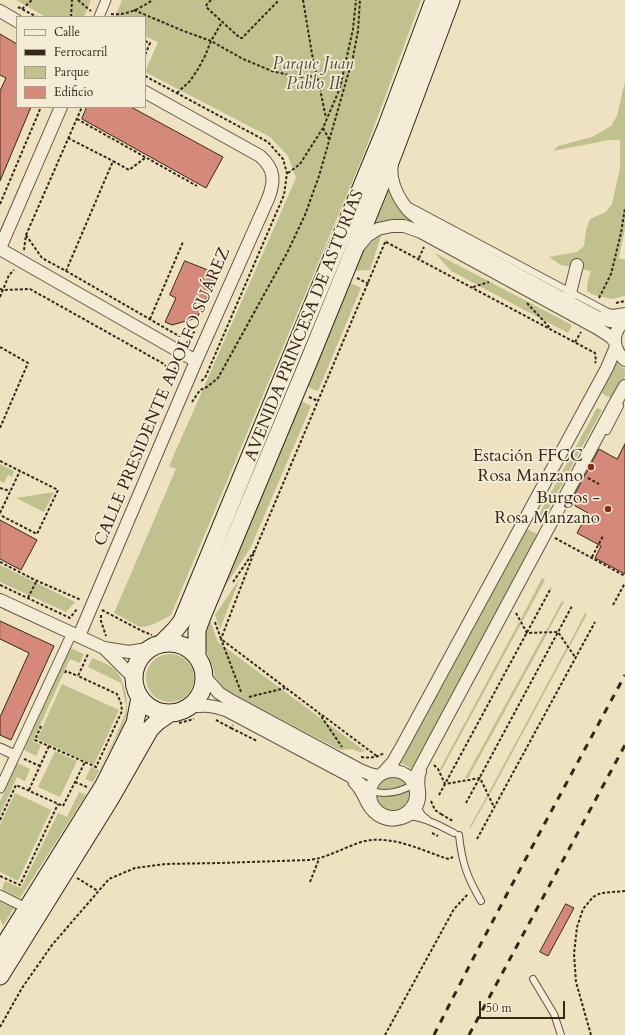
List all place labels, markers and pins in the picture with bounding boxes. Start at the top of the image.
place label: Estación FFCC Rosa Manzano [473,447,583,487]
marker: Estación FFCC Rosa Manzano [586,462,596,472]
place label: Burgos - Rosa Manzano [495,489,600,529]
marker: Burgos - Rosa Manzano [603,504,613,514]

